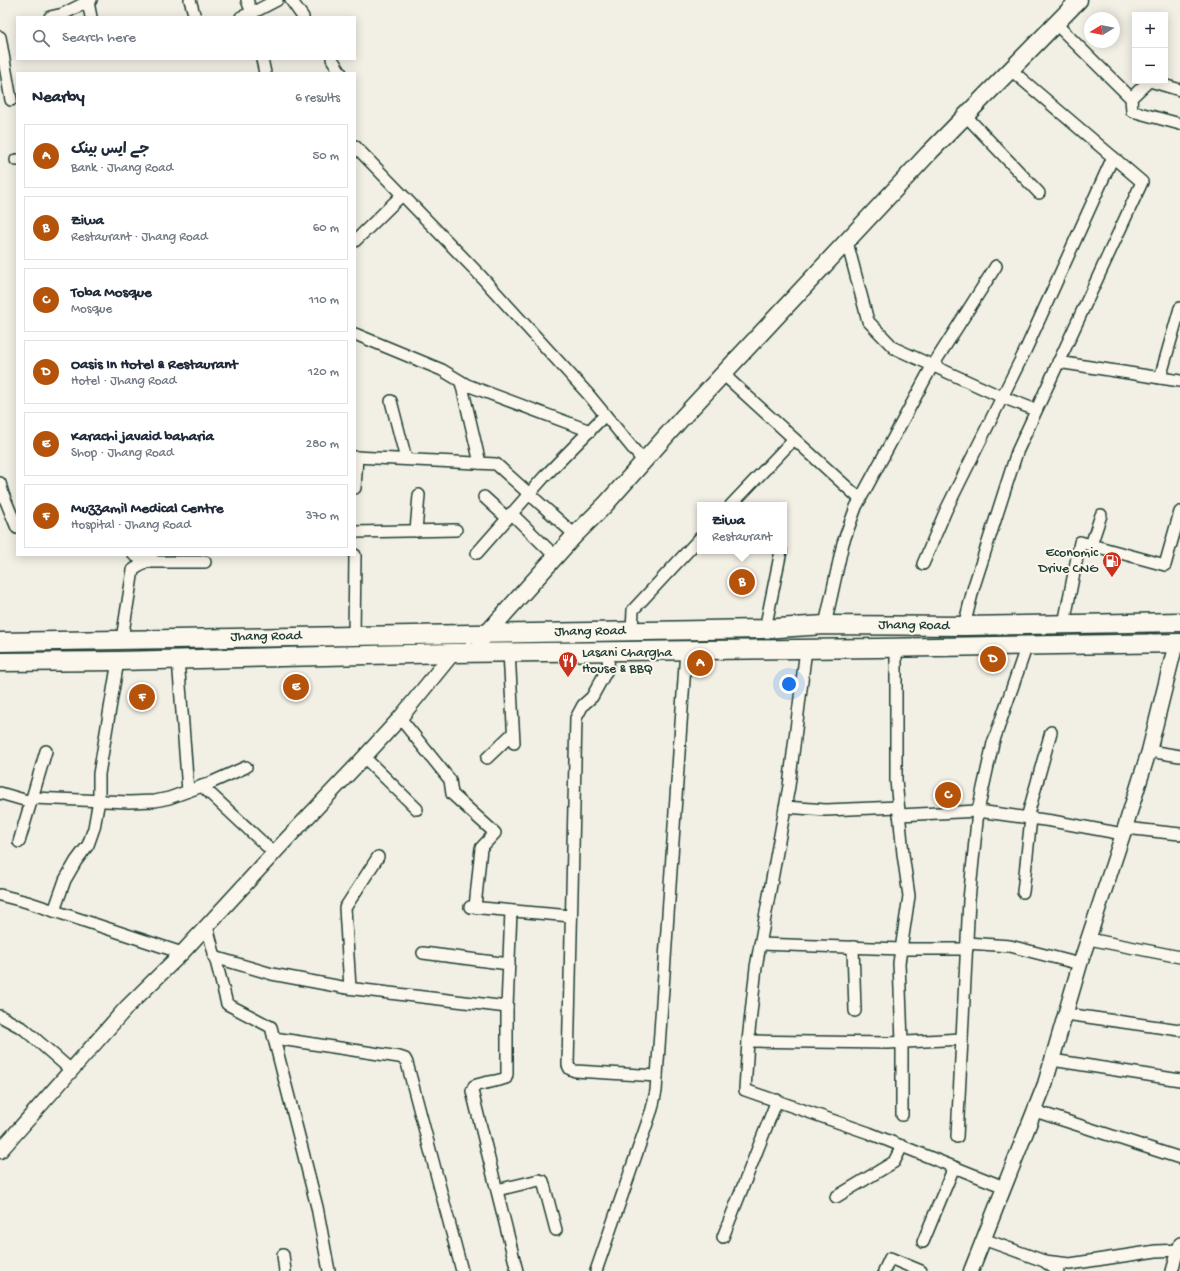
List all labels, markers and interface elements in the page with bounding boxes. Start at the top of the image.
north arrow [1084,12,1120,48]
map controls [1132,12,1168,84]
button: + [1132,12,1168,48]
search box [16,16,356,60]
icon: search [30,27,52,49]
text: Search here [62,29,136,47]
button: − [1132,48,1168,84]
text: Nearby [32,88,85,108]
text: 6 results [295,91,340,106]
text: جے ایس بینک [71,141,149,159]
text: A [42,149,50,164]
text: 50 m [312,149,339,164]
text: Bank · Jhang Road [71,161,173,176]
text: Ziwa [71,212,104,230]
text: B [43,221,49,236]
text: 60 m [313,221,339,236]
text: Restaurant · Jhang Road [71,230,208,245]
text: Toba Mosque [71,284,152,302]
text: C [42,293,50,308]
text: 110 m [309,293,339,308]
text: Mosque [71,302,112,317]
text: Oasis In Hotel & Restaurant [71,356,238,374]
text: D [42,365,50,380]
text: 120 m [308,365,339,380]
text: Hotel · Jhang Road [71,374,176,389]
text: Karachi javaid baharia [71,428,214,446]
text: E [42,437,50,452]
text: 280 m [306,437,339,452]
text: Shop · Jhang Road [71,446,174,461]
text: Muzzamil Medical Centre [71,500,223,518]
popup [697,502,787,554]
text: F [43,509,49,524]
text: 370 m [306,509,339,524]
text: Ziwa [712,512,745,530]
text: Hospital · Jhang Road [71,518,191,533]
text: Restaurant [712,530,772,545]
place label: Economic Drive CNG [1038,545,1099,578]
fuel station icon: Economic Drive CNG [1101,550,1123,578]
pin: B [729,567,755,597]
street label: Jhang Road [878,617,952,635]
street label: Jhang Road [554,623,628,641]
street label: Jhang Road [230,628,304,646]
pin: D [980,644,1006,674]
place label: Lasani Chargha House & BBQ [582,645,673,678]
pin: A [687,648,713,678]
restaurant icon: Lasani Chargha House & BBQ [557,650,579,678]
pin: E [283,672,309,702]
your location [779,674,799,694]
pin: F [129,682,155,712]
pin: C [935,780,961,810]

